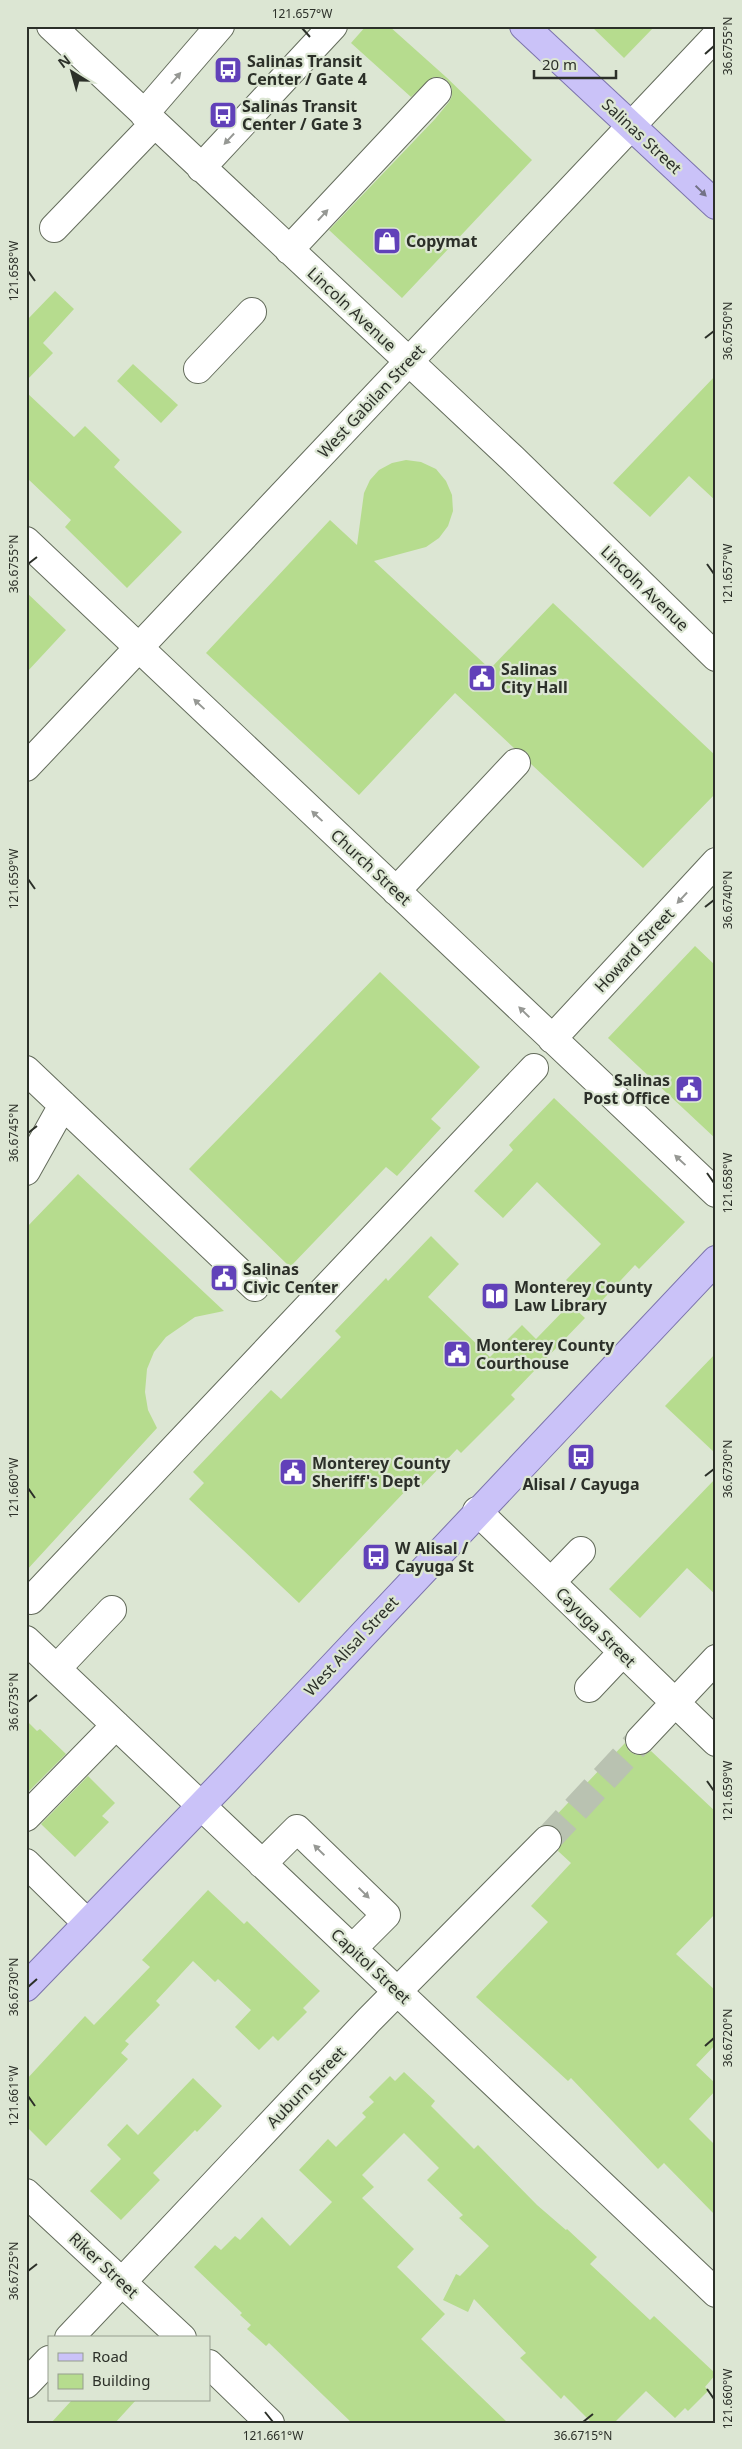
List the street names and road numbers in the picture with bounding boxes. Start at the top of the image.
street label: Salinas Street [597,93,687,179]
street label: Lincoln Avenue [303,262,401,356]
street label: West Gabilan Street [313,339,430,462]
street label: Lincoln Avenue [596,540,694,636]
street label: Church Street [326,824,416,910]
street label: Howard Street [589,903,679,997]
street label: Cayuga Street [551,1582,641,1672]
street label: West Alisal Street [299,1591,403,1701]
street label: Capitol Street [326,1923,416,2009]
street label: Auburn Street [262,2041,351,2132]
street label: Riker Street [65,2227,144,2303]

